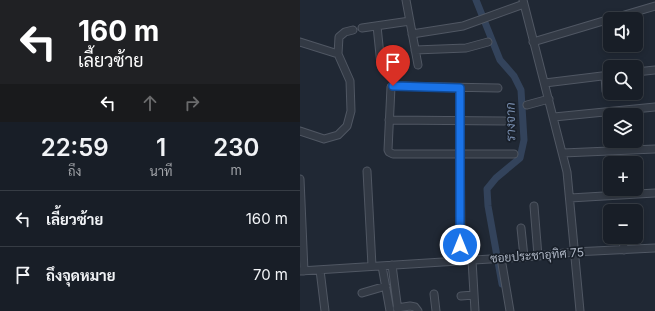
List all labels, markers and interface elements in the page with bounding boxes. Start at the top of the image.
map controls [603,12,643,244]
button: sound [603,12,643,52]
text: 160 m [78,14,159,48]
icon: left [12,16,64,68]
pin [376,45,410,86]
text: เลี้ยวซ้าย [78,50,144,71]
icon: arrive [382,51,404,73]
button: search [603,60,643,100]
icon: left [97,92,119,114]
icon: ahead [139,92,161,114]
icon: right [181,92,203,114]
water label: รางจาก [502,102,518,142]
button: layers [603,108,643,148]
text: 22:59 [41,133,109,162]
text: 1 [156,133,166,162]
text: 230 [213,133,259,162]
button: + [603,156,643,196]
text: m [231,162,242,178]
text: ถึง [68,163,81,179]
text: นาที [149,163,173,179]
button: − [603,204,643,244]
icon: left [12,208,34,230]
text: 160 m [246,209,288,228]
text: เลี้ยวซ้าย [46,210,103,229]
position arrow [439,224,481,266]
street label: ซอยประชาอุทิศ 75 [490,244,585,268]
icon: arrive [12,264,34,286]
text: 70 m [253,265,288,284]
text: ถึงจุดหมาย [46,266,116,285]

